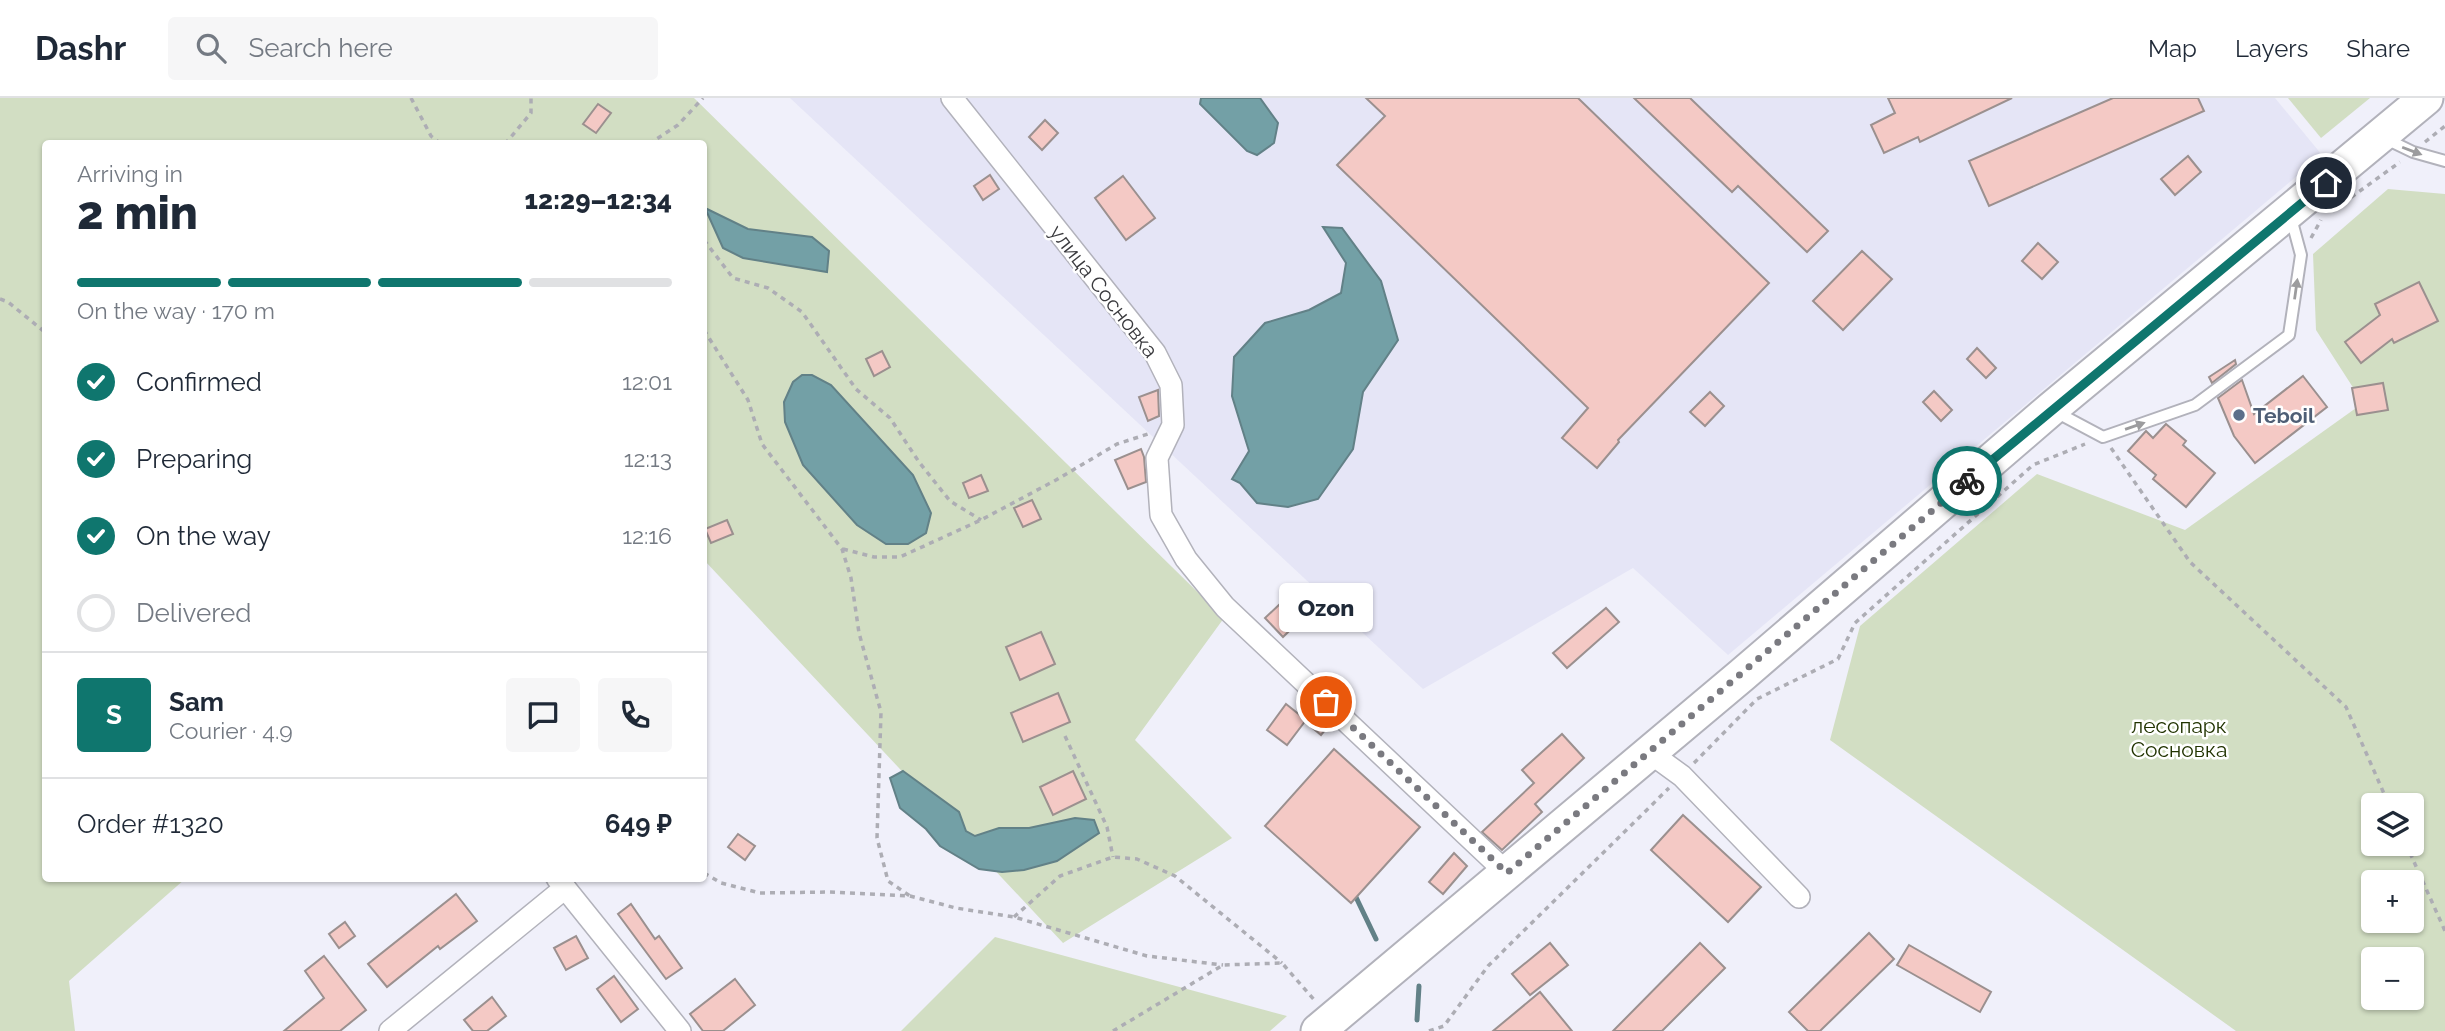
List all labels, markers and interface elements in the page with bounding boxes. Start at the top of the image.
search box [168,17,658,80]
text: Dashr [35,29,126,68]
icon: search [192,29,230,67]
text: Search here [248,33,393,63]
text: Map [2148,34,2197,63]
text: Layers [2235,34,2308,63]
text: Share [2346,34,2410,63]
one-way arrow [2402,145,2423,156]
pin [2296,153,2356,213]
text: Arriving in [77,160,183,187]
icon: home [2307,164,2345,202]
text: 12:29–12:34 [524,185,672,215]
text: 2 min [77,186,198,240]
street label: улица Сосновка [1044,220,1164,362]
one-way arrow [2290,278,2301,300]
text: On the way · 170 m [77,297,275,324]
icon: check [77,363,115,401]
text: Confirmed [136,367,262,397]
text: 12:01 [622,368,672,395]
place label: Teboil [2253,403,2315,428]
marker: Teboil [2231,407,2247,423]
one-way arrow [2124,420,2145,431]
icon: check [77,440,115,478]
text: Preparing [136,444,252,474]
text: 12:13 [624,445,672,472]
courier [1932,446,2002,516]
icon: bike [1948,462,1986,500]
icon: check [77,517,115,555]
text: On the way [136,521,271,551]
text: 12:16 [622,522,672,549]
callout: Ozon [1279,583,1373,632]
text: Ozon [1298,594,1354,621]
text: Delivered [136,598,251,628]
pin [1296,672,1356,732]
button: chat [506,678,580,752]
button: phone [598,678,672,752]
icon: bag [1307,683,1345,721]
text: Sam [169,687,224,717]
text: S [106,700,122,730]
park label: лесопарк Сосновка [2131,713,2227,762]
text: Courier · 4.9 [169,717,293,744]
map controls [2361,793,2424,1010]
button: layers [2361,793,2424,856]
text: Order #1320 [77,809,224,839]
text: 649 ₽ [605,809,672,839]
button: + [2361,870,2424,933]
button: − [2361,947,2424,1010]

